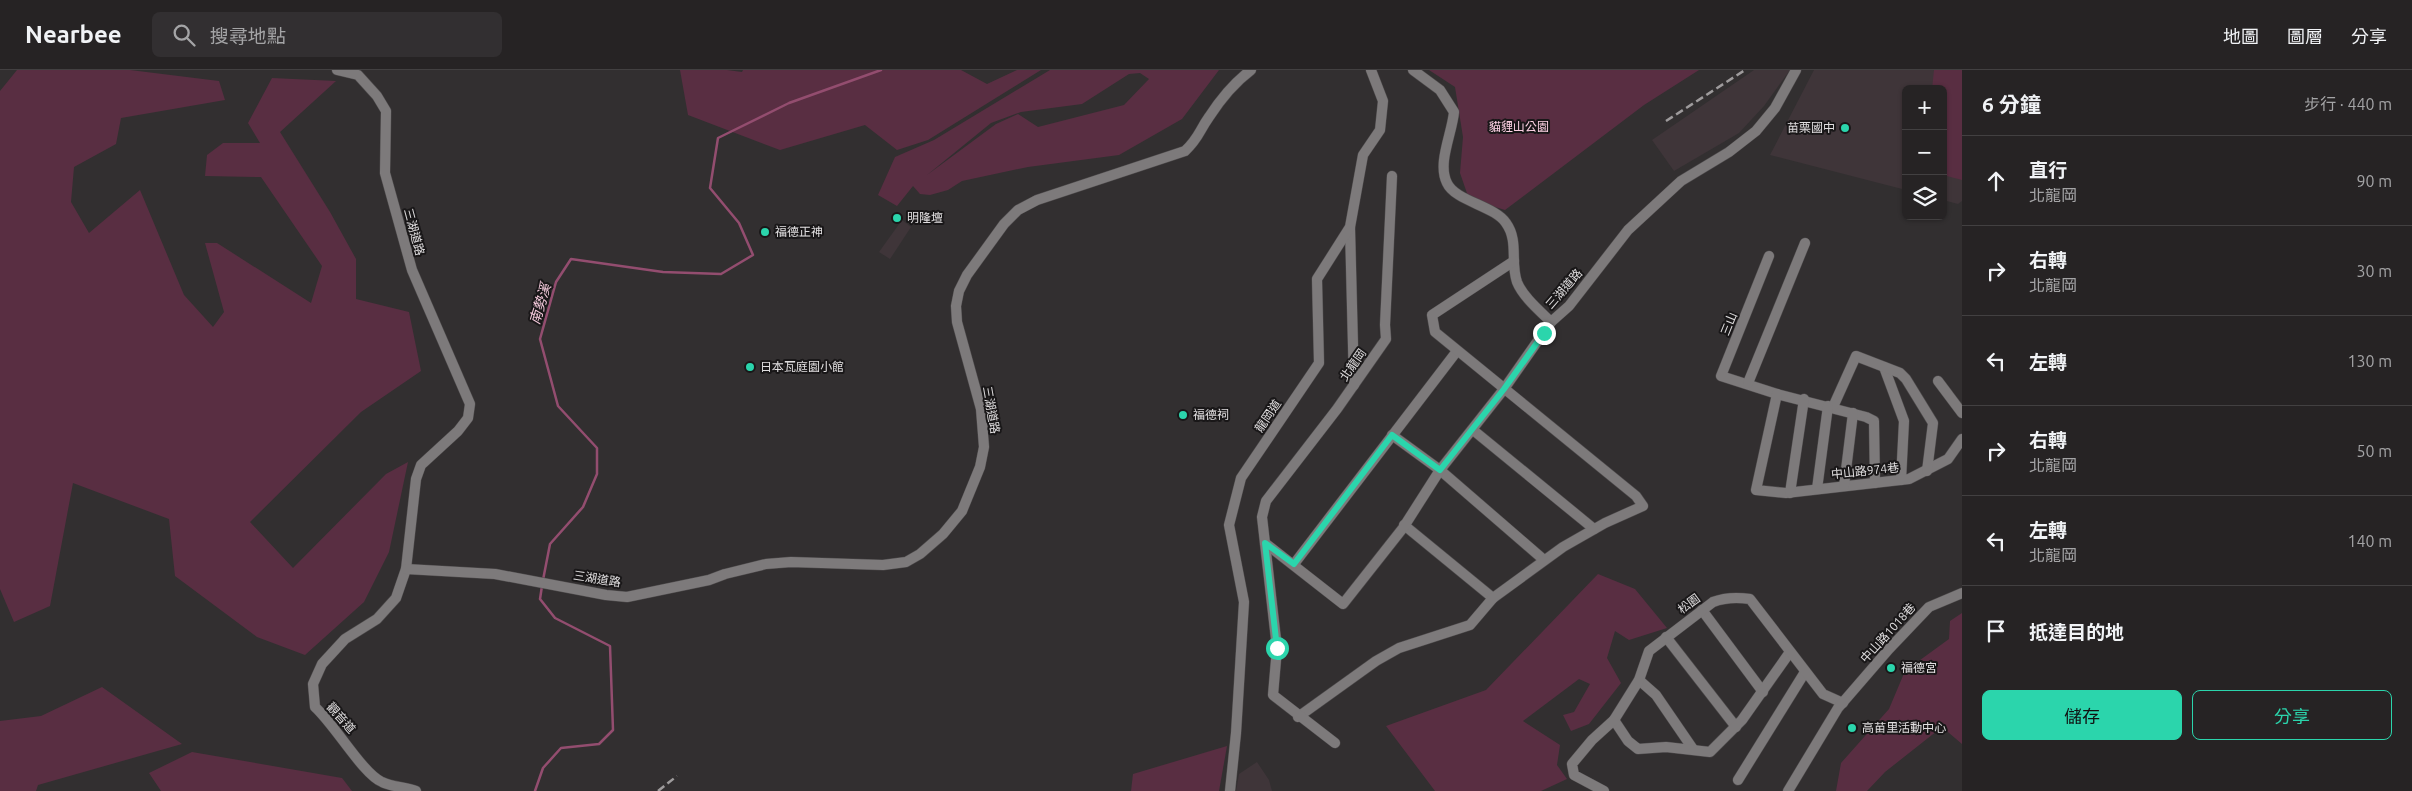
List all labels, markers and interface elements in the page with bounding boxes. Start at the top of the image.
search box [152,12,502,57]
text: Nearbee [25,21,122,48]
icon: search [170,21,198,49]
text: 搜尋地點 [210,25,286,47]
text: 地圖 [2223,26,2259,46]
text: 圖層 [2287,26,2323,46]
text: 分享 [2351,26,2387,46]
map controls [1902,85,1947,220]
button: + [1902,85,1947,130]
text: 6 分鐘 [1982,92,2041,116]
text: 步行 · 440 m [2304,95,2392,113]
park label: 貓貍山公園 [1489,120,1549,133]
place label: 苗栗國中 [1787,121,1835,134]
marker: 苗栗國中 [1839,122,1851,134]
button: − [1902,130,1947,175]
text: 直行 [2029,159,2067,181]
icon: ahead [1982,167,2010,195]
text: 90 m [2356,172,2392,190]
button: layers [1902,175,1947,220]
text: 北龍岡 [2029,186,2077,204]
street label: 三湖道路 [402,207,427,257]
place label: 明隆壇 [907,211,943,224]
marker: 明隆壇 [891,212,903,224]
place label: 福德正神 [775,225,823,238]
marker: 福德正神 [759,226,771,238]
text: 右轉 [2029,249,2067,271]
icon: right [1982,257,2010,285]
text: 30 m [2356,262,2392,280]
street label: 三湖道路 [1543,266,1584,311]
text: 北龍岡 [2029,276,2077,294]
water label: 南勢溪 [526,280,554,326]
street label: 三山 [1718,310,1739,337]
route end [1533,322,1556,345]
street label: 北龍岡 [1337,346,1368,383]
icon: left [1982,347,2010,375]
text: 左轉 [2029,351,2067,373]
text: 130 m [2347,352,2392,370]
place label: 日本瓦庭園小館 [760,360,844,373]
marker: 日本瓦庭園小館 [744,361,756,373]
street label: 三湖道路 [981,385,1002,435]
street label: 龍岡道 [1252,397,1283,434]
place label: 福德祠 [1193,408,1229,421]
marker: 福德祠 [1177,409,1189,421]
text: 右轉 [2029,429,2067,451]
icon: right [1982,437,2010,465]
text: 50 m [2356,442,2392,460]
text: 北龍岡 [2029,456,2077,474]
street label: 中山路974巷 [1830,460,1900,481]
text: 左轉 [2029,519,2067,541]
icon: left [1982,527,2010,555]
text: 140 m [2347,532,2392,550]
text: 北龍岡 [2029,546,2077,564]
street label: 三湖道路 [572,568,622,589]
street label: 松園 [1675,591,1702,616]
street label: 中山路1018巷 [1858,600,1918,665]
icon: arrive [1982,617,2010,645]
text: 抵達目的地 [2029,621,2124,643]
route start [1266,637,1289,660]
place label: 福德宮 [1901,661,1937,674]
marker: 福德宮 [1885,662,1897,674]
button: 儲存 [1982,690,2182,740]
button: 分享 [2192,690,2392,740]
street label: 觀音道 [324,700,358,735]
place label: 高苗里活動中心 [1862,721,1946,734]
marker: 高苗里活動中心 [1846,722,1858,734]

